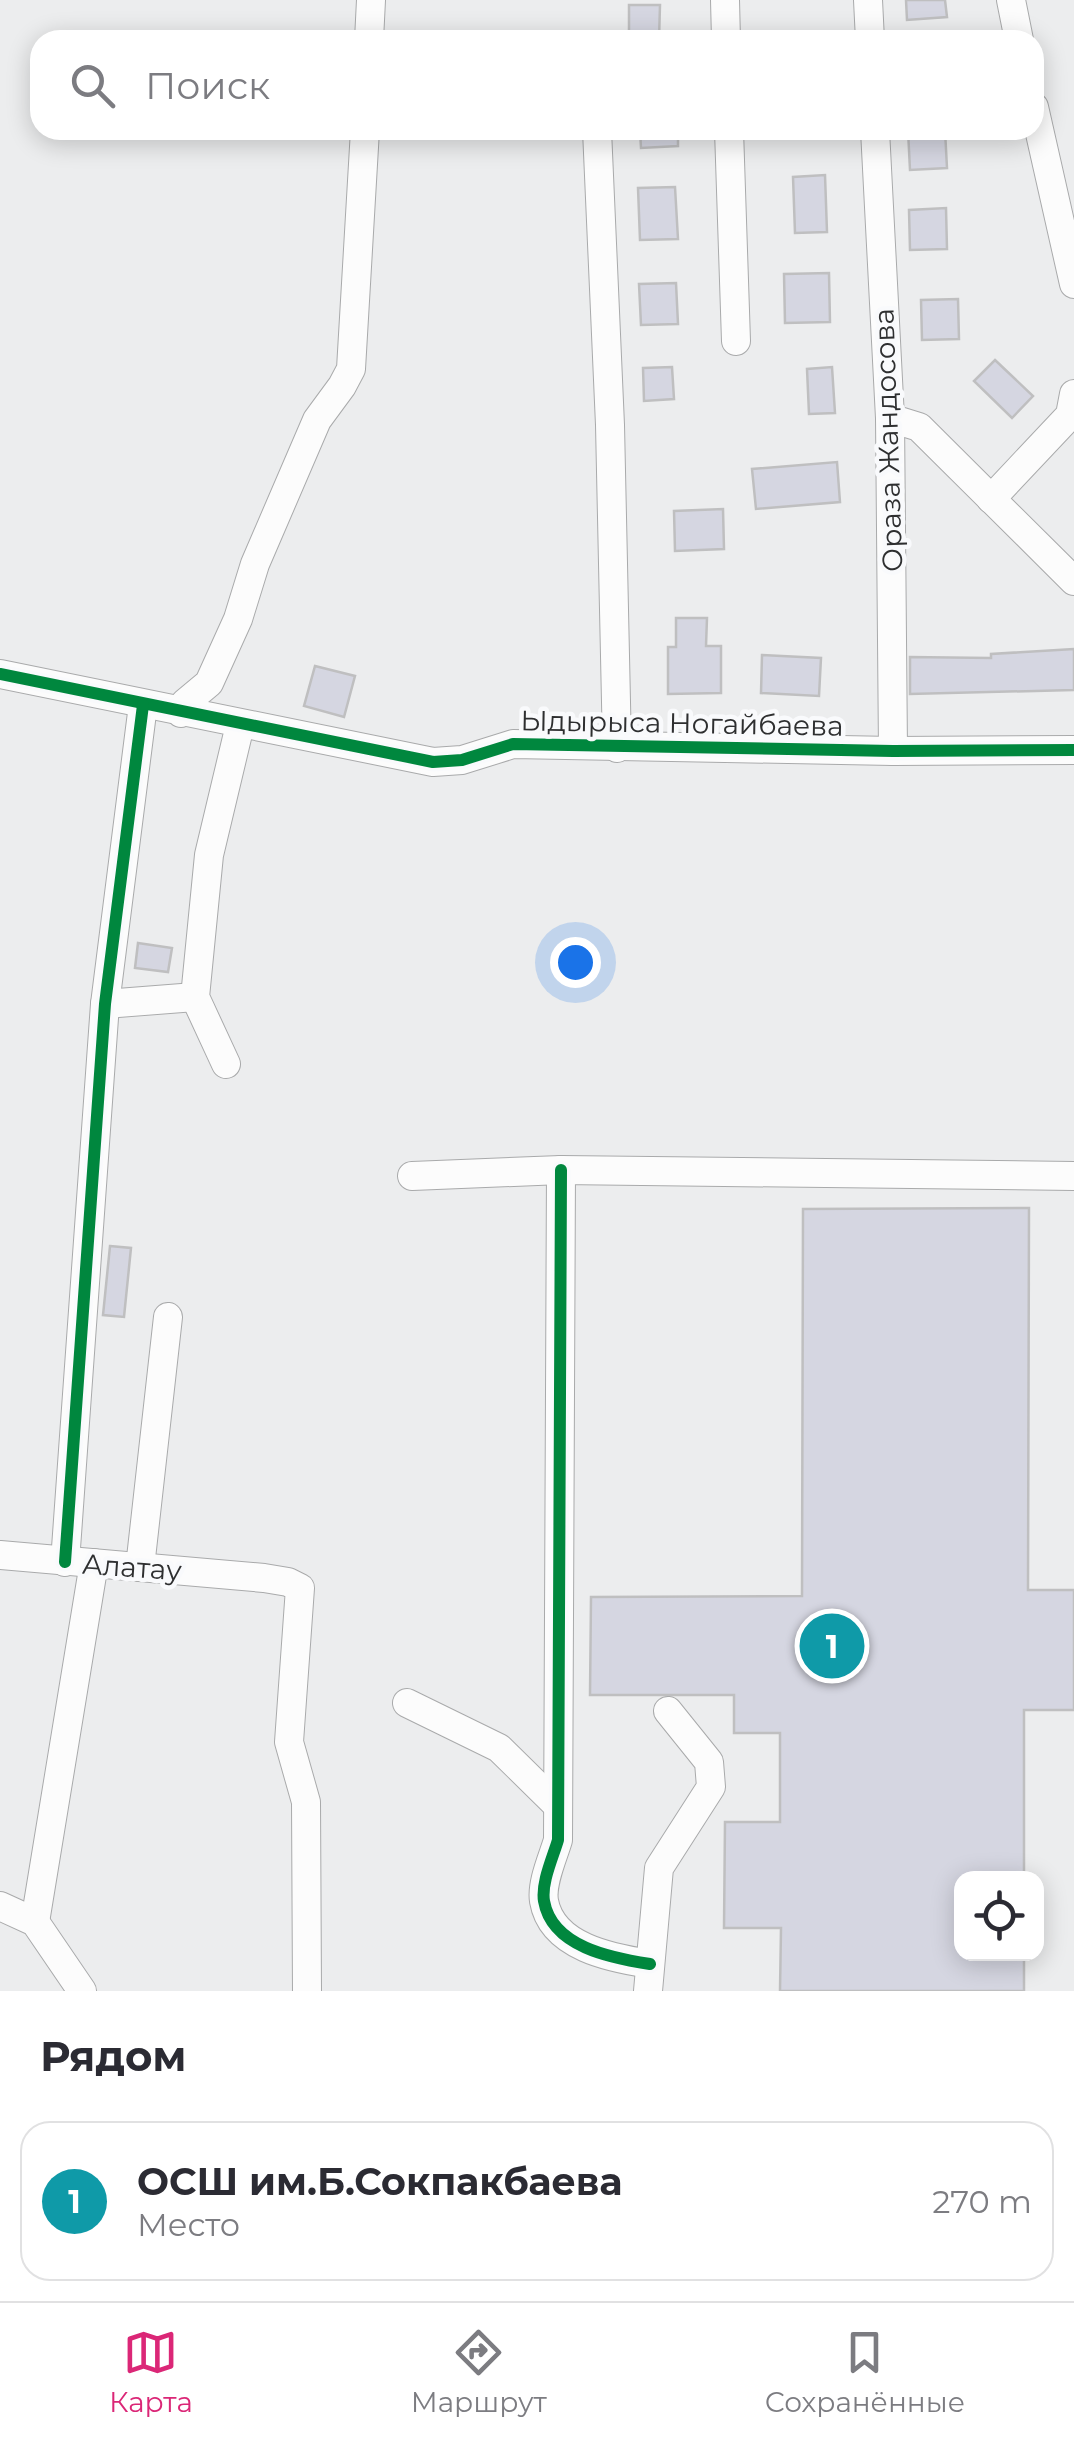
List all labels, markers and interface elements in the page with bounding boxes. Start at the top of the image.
search box [30,30,1044,140]
icon: search [65,58,120,113]
text: Поиск [145,62,270,109]
street label: Ораза Жандосова [866,308,910,572]
street label: Ыдырыса Ногайбаева [520,703,844,743]
your location [550,937,601,988]
street label: Алатау [81,1547,183,1587]
pin: 1 [800,1608,864,1684]
map controls [954,1871,1044,1961]
button: locate [954,1871,1044,1961]
text: Рядом [40,2030,187,2082]
text: ОСШ им.Б.Сокпакбаева [137,2158,622,2205]
text: 1 [68,2182,81,2221]
text: 270 m [932,2182,1032,2221]
text: Место [137,2205,240,2244]
tab: Карта [109,2325,193,2419]
tab: Маршрут [411,2325,547,2419]
tab: Сохранённые [765,2325,965,2419]

